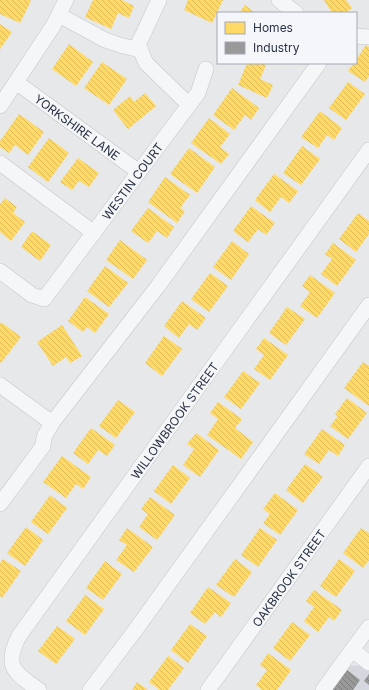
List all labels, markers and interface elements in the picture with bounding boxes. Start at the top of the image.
legend [217,12,357,64]
text: Homes [253,20,293,35]
text: Industry [253,40,300,55]
street label: YORKSHIRE LANE [32,91,123,163]
street label: WESTIN COURT [99,139,166,223]
street label: WILLOWBROOK STREET [127,359,221,482]
street label: OAKBROOK STREET [249,526,329,629]

